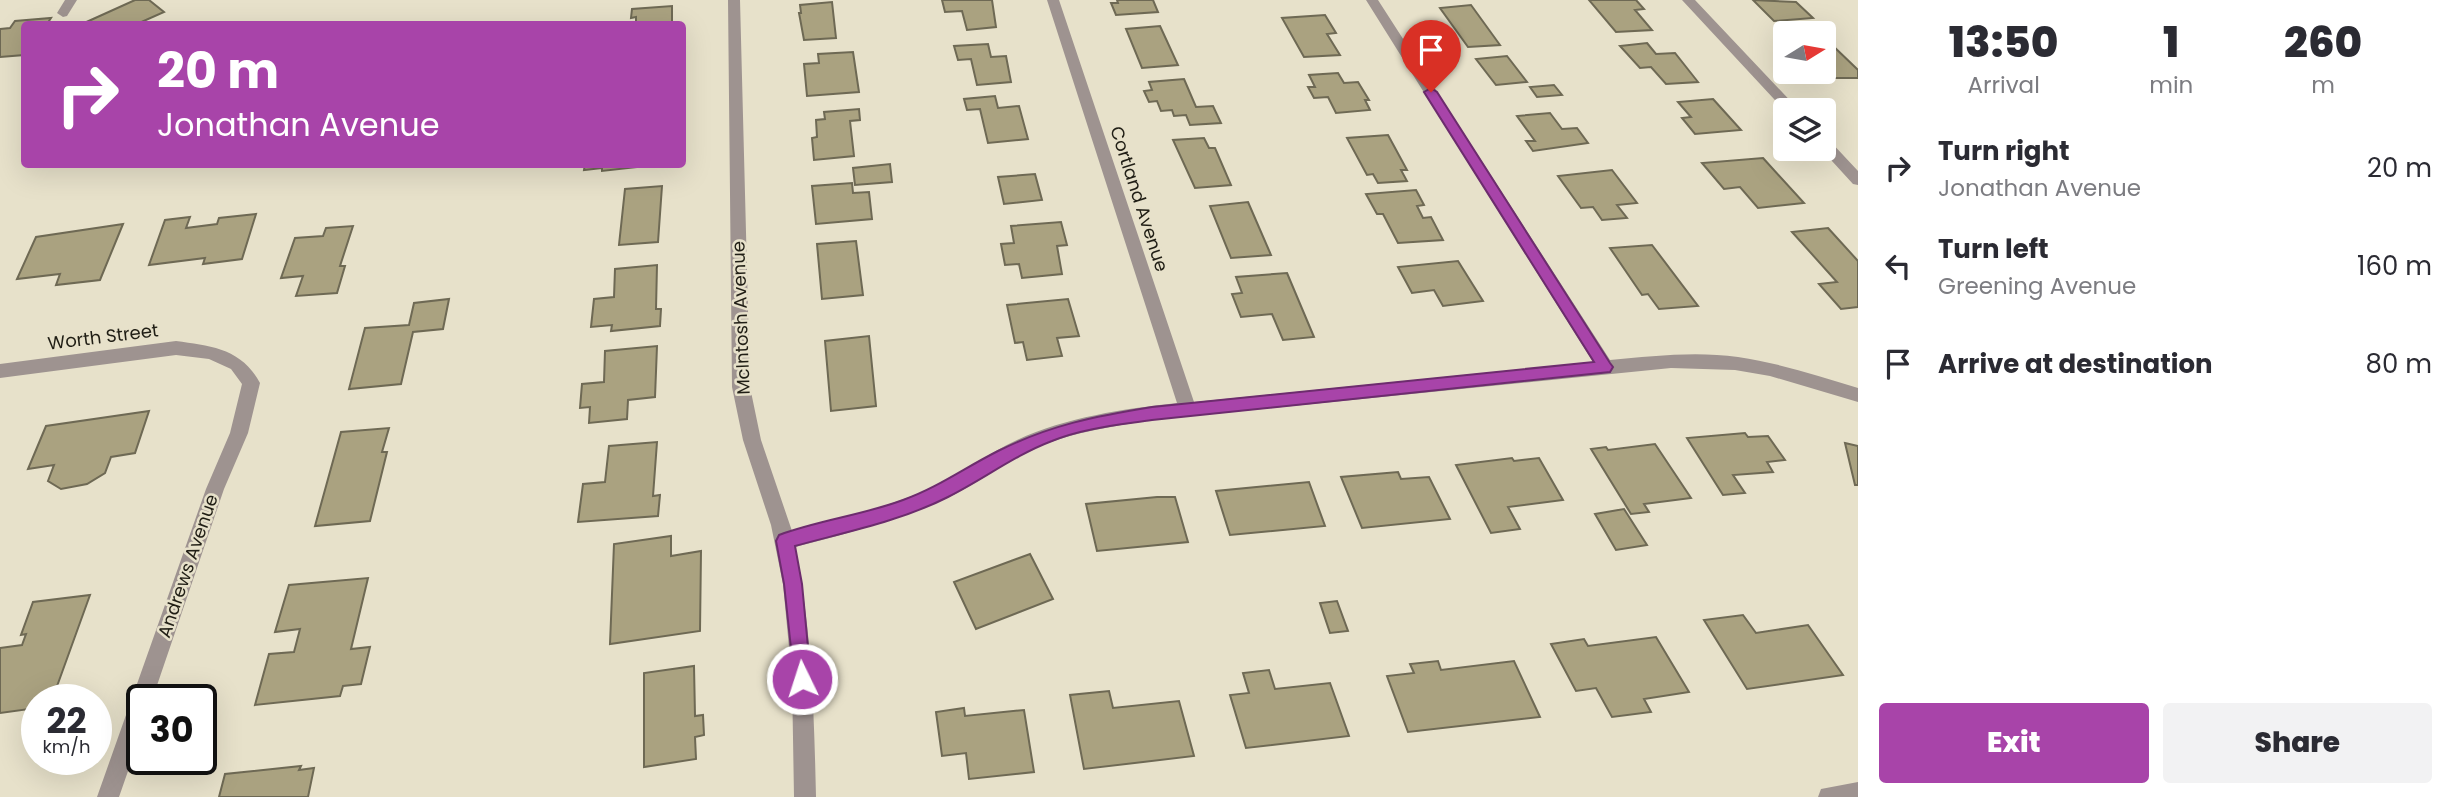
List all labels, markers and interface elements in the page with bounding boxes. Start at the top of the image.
text: 13:50 [1949,13,2058,72]
text: 1 [2163,13,2179,72]
text: 260 [2284,13,2362,72]
pin [1401,20,1461,92]
north arrow [1773,21,1836,84]
map controls [1773,21,1836,161]
icon: arrive [1412,31,1450,69]
text: 20 m [157,37,279,105]
icon: right [42,49,133,140]
text: Arrival [1967,69,2040,101]
text: min [2149,69,2193,101]
text: m [2311,69,2335,101]
button: layers [1773,98,1836,161]
text: Jonathan Avenue [157,102,440,147]
street label: Cortland Avenue [1104,123,1175,275]
text: Turn right [1938,133,2070,169]
icon: right [1879,149,1917,187]
text: 20 m [2367,150,2432,186]
text: Jonathan Avenue [1938,172,2141,204]
text: Turn left [1938,231,2049,267]
street label: McIntosh Avenue [725,241,756,395]
icon: left [1879,247,1917,285]
text: 160 m [2357,248,2432,284]
text: Greening Avenue [1938,270,2136,302]
street label: Worth Street [46,317,160,356]
icon: arrive [1879,345,1917,383]
text: Arrive at destination [1938,346,2213,382]
text: 80 m [2366,346,2432,382]
street label: Andrews Avenue [151,491,224,641]
position arrow [765,642,839,716]
speed limit sign: 30 [126,684,217,775]
text: 22 [47,696,86,745]
button: Exit [1879,703,2149,783]
button: Share [2163,703,2432,783]
text: km/h [43,734,90,759]

